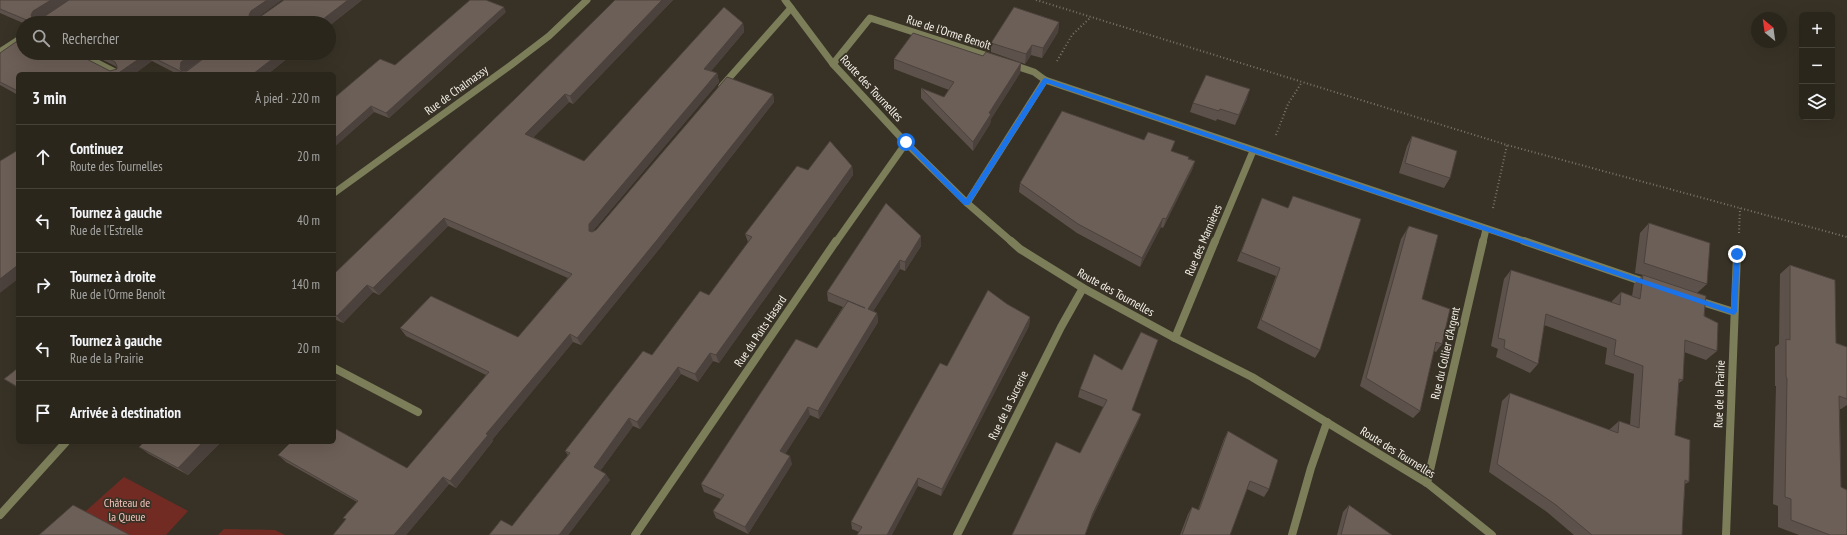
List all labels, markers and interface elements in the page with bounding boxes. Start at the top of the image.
street label: Rue de l'Orme Benoît [905,11,994,53]
north arrow [1751,12,1787,48]
map controls [1799,12,1835,120]
button: + [1799,12,1835,48]
search box [16,16,336,60]
icon: search [30,27,52,49]
text: Rechercher [62,29,119,48]
button: − [1799,48,1835,84]
street label: Route des Tournelles [837,52,907,124]
street label: Rue de Chalmassy [421,62,491,118]
button: layers [1799,84,1835,120]
text: 3 min [32,87,66,109]
text: À pied · 220 m [255,90,320,107]
route start [897,133,915,151]
text: Continuez [70,139,123,158]
icon: ahead [32,146,54,168]
text: 20 m [297,148,320,165]
text: Route des Tournelles [70,158,163,175]
street label: Rue des Marnières [1181,202,1225,278]
text: Tournez à gauche [70,203,162,222]
icon: left [32,210,54,232]
text: 40 m [297,212,320,229]
text: Rue de l'Estrelle [70,222,143,239]
route end [1728,245,1746,263]
street label: Route des Tournelles [1075,265,1157,319]
text: Tournez à droite [70,267,156,286]
icon: right [32,274,54,296]
text: 140 m [291,276,320,293]
text: Rue de l'Orme Benoît [70,286,165,303]
street label: Rue du Puits Hasard [731,292,789,370]
street label: Rue du Collier d'Argent [1427,305,1463,401]
text: Tournez à gauche [70,331,162,350]
icon: left [32,338,54,360]
text: 20 m [297,340,320,357]
text: Rue de la Prairie [70,350,144,367]
street label: Rue de la Prairie [1710,360,1728,428]
street label: Rue de la Sucrerie [985,368,1031,442]
icon: arrive [32,402,54,424]
text: Arrivée à destination [70,403,181,422]
street label: Route des Tournelles [1358,423,1438,481]
park label: Château de la Queue [104,495,150,524]

